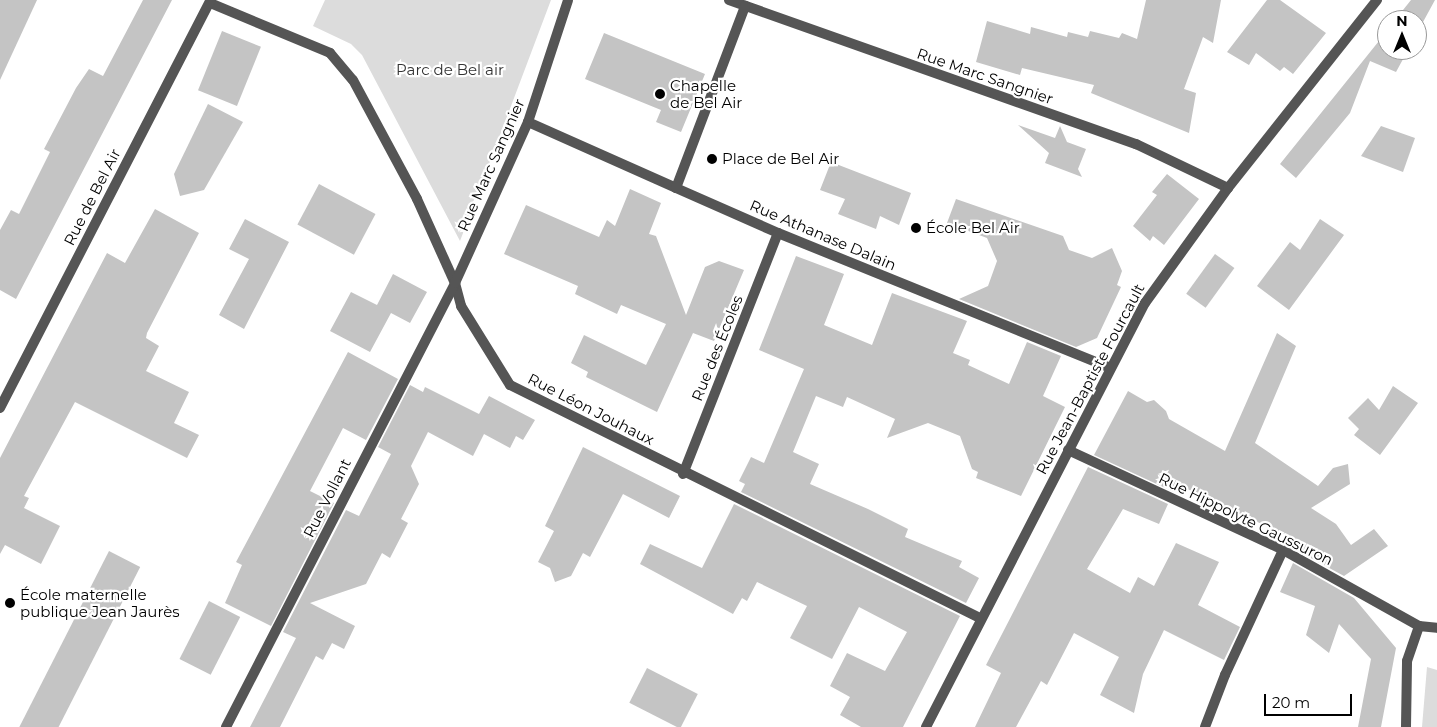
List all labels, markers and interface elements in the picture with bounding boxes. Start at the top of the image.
north arrow [1377,10,1427,60]
text: N [1396,12,1408,30]
street label: Rue Marc Sangnier [914,44,1056,108]
park label: Parc de Bel air [396,61,504,79]
place label: Chapelle de Bel Air [670,76,742,111]
marker: Chapelle de Bel Air [654,88,666,100]
street label: Rue Marc Sangnier [454,96,528,234]
street label: Rue de Bel Air [60,146,124,248]
place label: Place de Bel Air [722,150,839,168]
marker: Place de Bel Air [706,153,718,165]
street label: Rue Athanase Dalain [747,196,899,274]
place label: École Bel Air [926,219,1020,237]
marker: École Bel Air [910,222,922,234]
street label: Rue Jean-Baptiste Fourcault [1032,281,1148,477]
street label: Rue des Écoles [688,292,746,404]
street label: Rue Léon Jouhaux [525,369,657,449]
street label: Rue Vollant [299,456,355,540]
street label: Rue Hippolyte Gaussuron [1156,469,1336,569]
place label: École maternelle publique Jean Jaurès [20,585,180,620]
marker: École maternelle publique Jean Jaurès [4,597,16,609]
scale bar [1267,684,1354,716]
text: 20 m [1272,693,1310,712]

